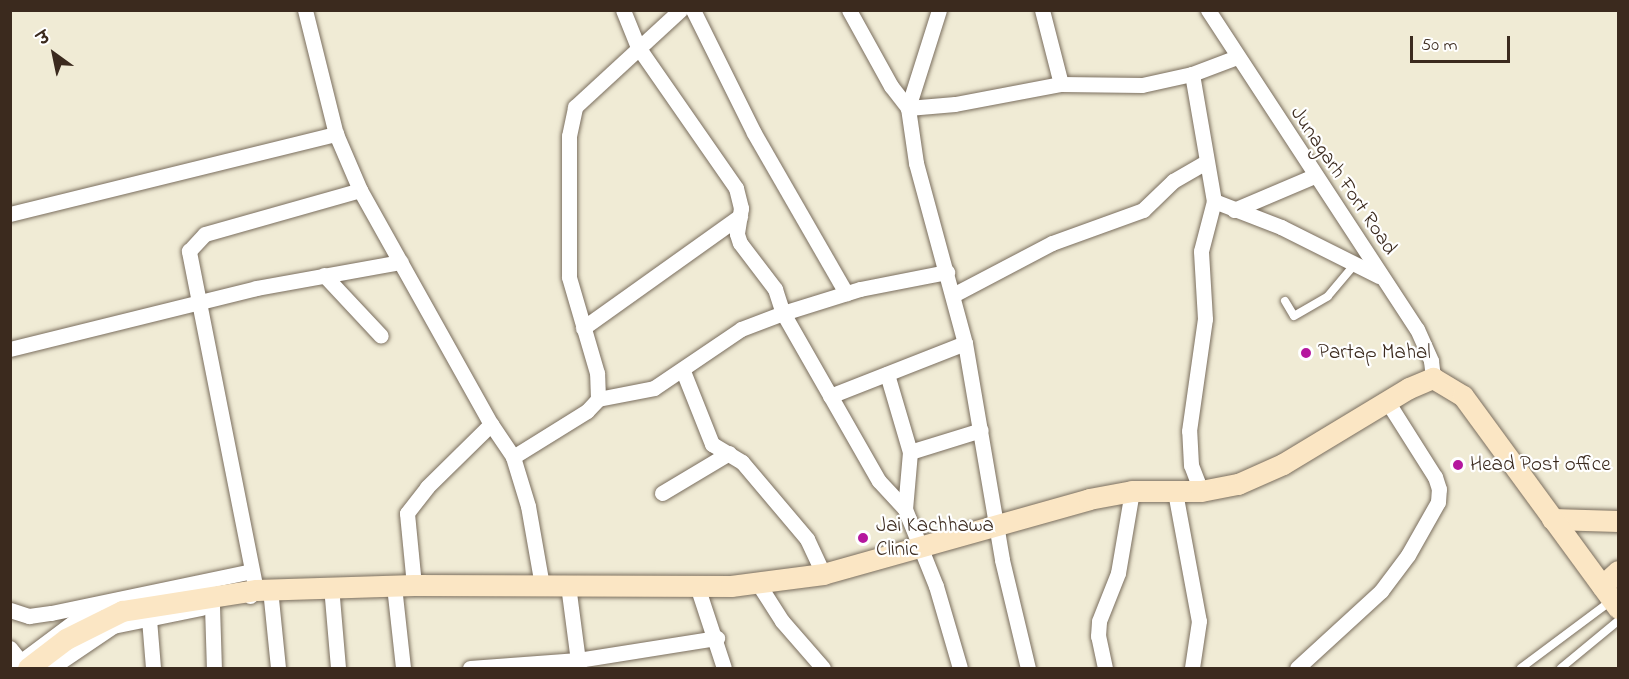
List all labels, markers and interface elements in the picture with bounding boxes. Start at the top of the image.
north arrow [24,24,84,84]
scale bar [1413,24,1514,62]
text: उ [33,26,55,52]
text: 50 m [1421,33,1458,59]
street label: Junagarh Fort Road [1284,102,1402,260]
place label: Partap Mahal [1318,340,1431,366]
marker: Partap Mahal [1299,346,1313,360]
place label: Head Post office [1470,452,1611,478]
marker: Head Post office [1451,458,1465,472]
place label: Jai Kachhawa Clinic [876,513,994,563]
marker: Jai Kachhawa Clinic [854,529,872,547]

